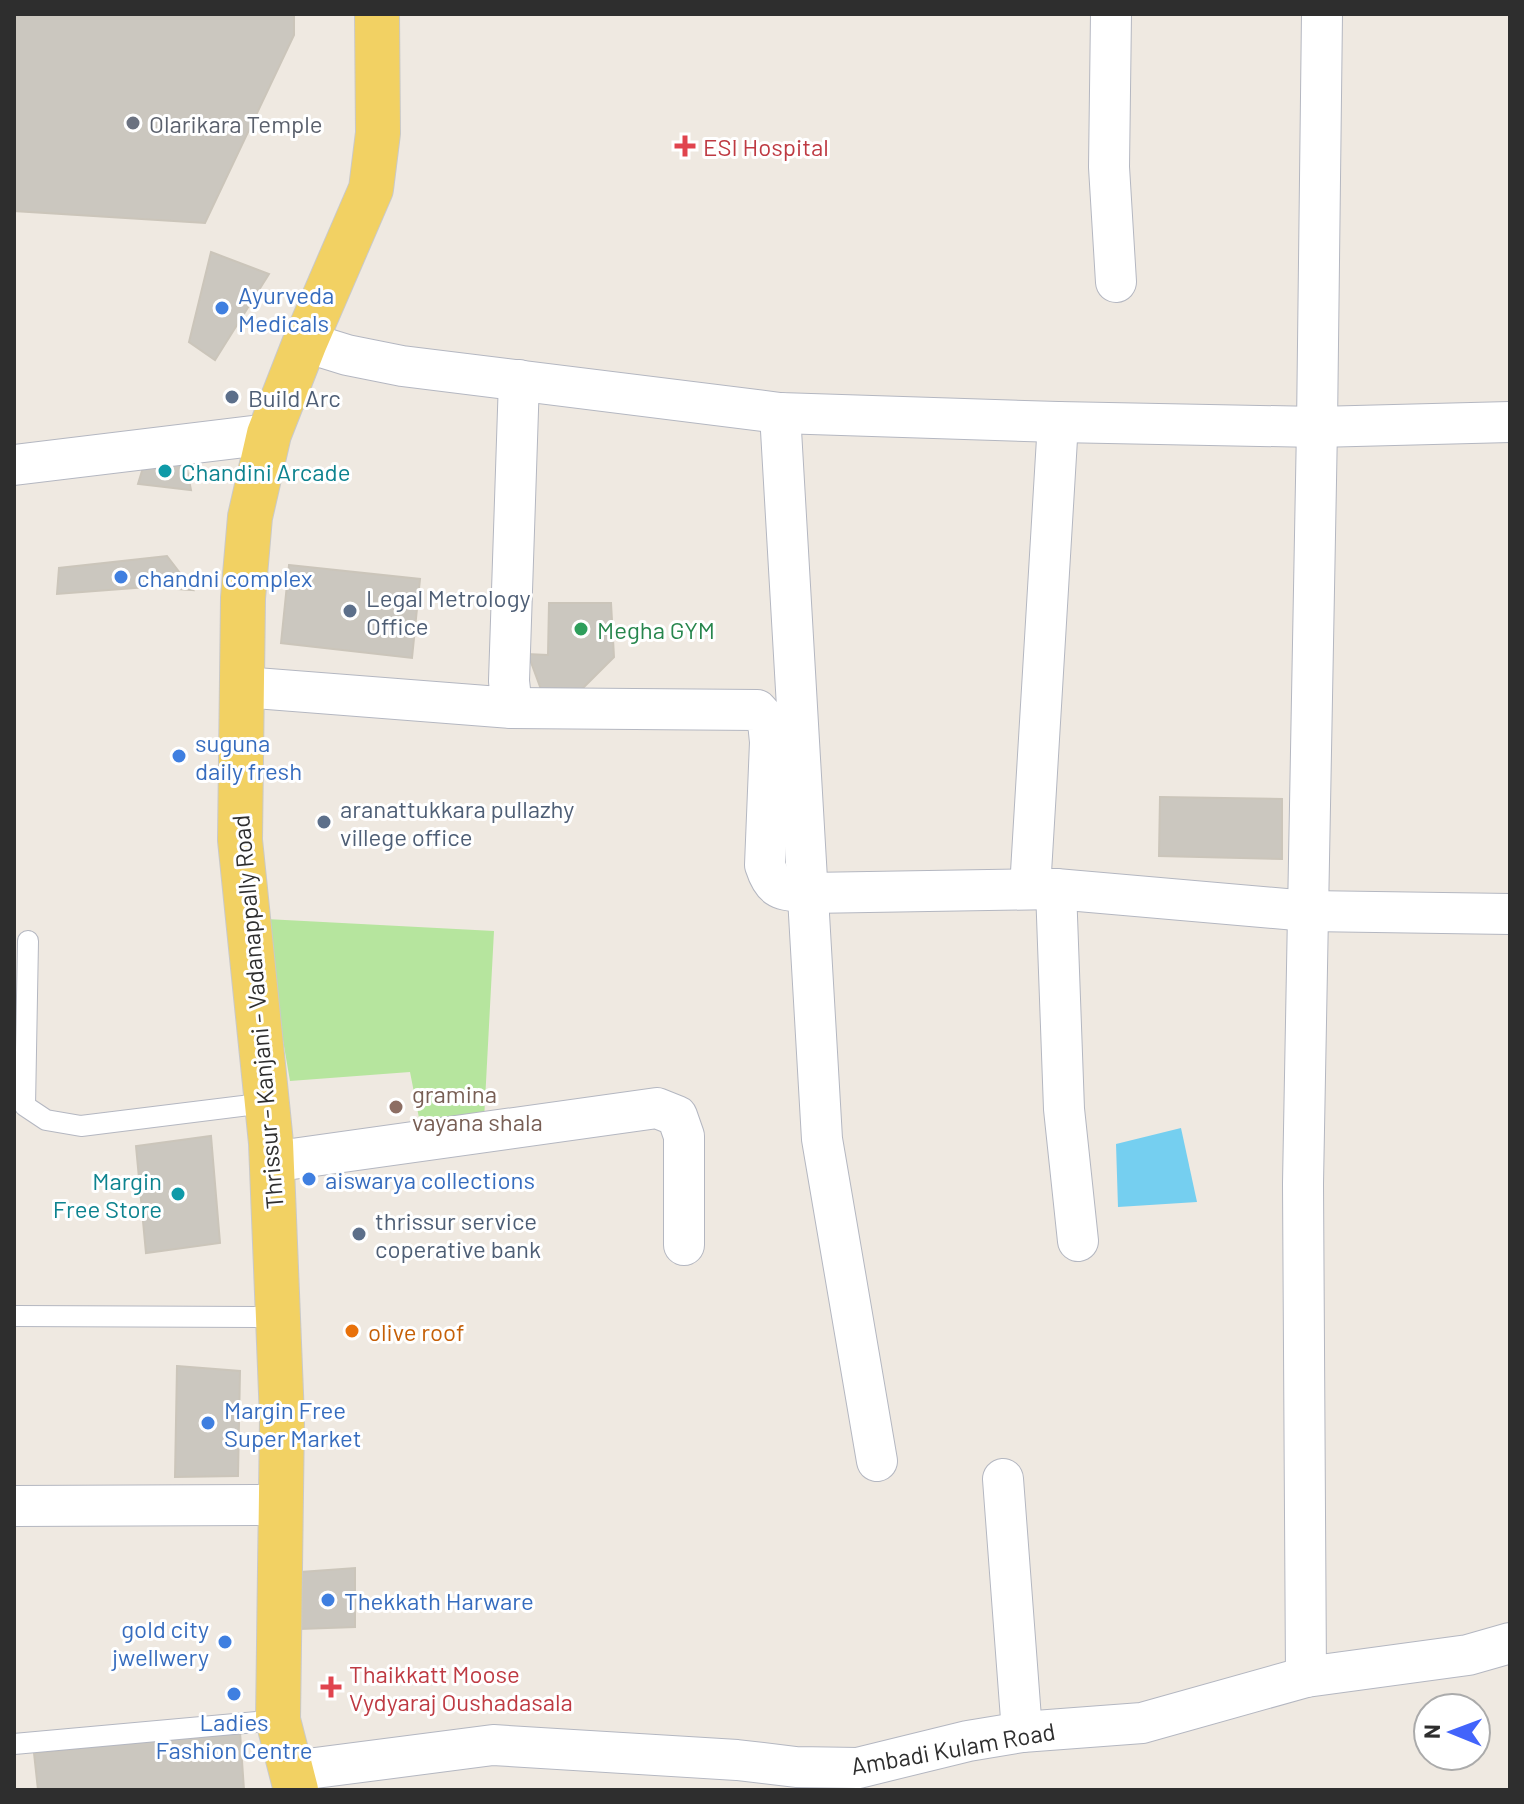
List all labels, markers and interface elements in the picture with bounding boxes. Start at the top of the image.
place label: Olarikara Temple [149,109,323,138]
marker: Olarikara Temple [124,114,142,132]
place label: ESI Hospital [703,132,829,161]
marker: ESI Hospital [674,135,696,157]
place label: Ayurveda Medicals [238,280,334,337]
marker: Ayurveda Medicals [213,299,231,317]
place label: Build Arc [248,383,341,412]
marker: Build Arc [223,388,241,406]
place label: Chandini Arcade [181,457,350,486]
marker: Chandini Arcade [156,462,174,480]
place label: chandni complex [137,563,312,592]
marker: chandni complex [112,568,130,586]
place label: Legal Metrology Office [366,583,531,640]
marker: Legal Metrology Office [341,602,359,620]
place label: Megha GYM [597,615,715,644]
marker: Megha GYM [572,620,590,638]
place label: suguna daily fresh [195,728,302,785]
marker: suguna daily fresh [170,747,188,765]
place label: aranattukkara pullazhy villege office [340,794,574,851]
marker: aranattukkara pullazhy villege office [315,813,333,831]
street label: Thrissur - Kanjani - Vadanappally Road [225,814,289,1210]
place label: gramina vayana shala [412,1079,543,1136]
marker: gramina vayana shala [387,1098,405,1116]
place label: aiswarya collections [325,1165,535,1194]
place label: Margin Free Store [53,1166,162,1223]
marker: aiswarya collections [300,1170,318,1188]
marker: Margin Free Store [169,1185,187,1203]
place label: thrissur service coperative bank [375,1206,541,1263]
marker: thrissur service coperative bank [350,1225,368,1243]
place label: olive roof [368,1317,464,1346]
marker: olive roof [343,1322,361,1340]
place label: Margin Free Super Market [224,1395,361,1452]
marker: Margin Free Super Market [199,1414,217,1432]
place label: Thekkath Harware [344,1586,534,1615]
marker: Thekkath Harware [319,1591,337,1609]
place label: gold city jwellwery [111,1614,209,1671]
marker: gold city jwellwery [216,1633,234,1651]
place label: Thaikkatt Moose Vydyaraj Oushadasala [349,1659,573,1716]
marker: Thaikkatt Moose Vydyaraj Oushadasala [320,1676,342,1698]
marker: Ladies Fashion Centre [225,1685,243,1703]
north arrow [1412,1692,1492,1772]
place label: Ladies Fashion Centre [156,1707,312,1764]
street label: Ambadi Kulam Road [849,1716,1057,1780]
text: N [1418,1724,1444,1739]

